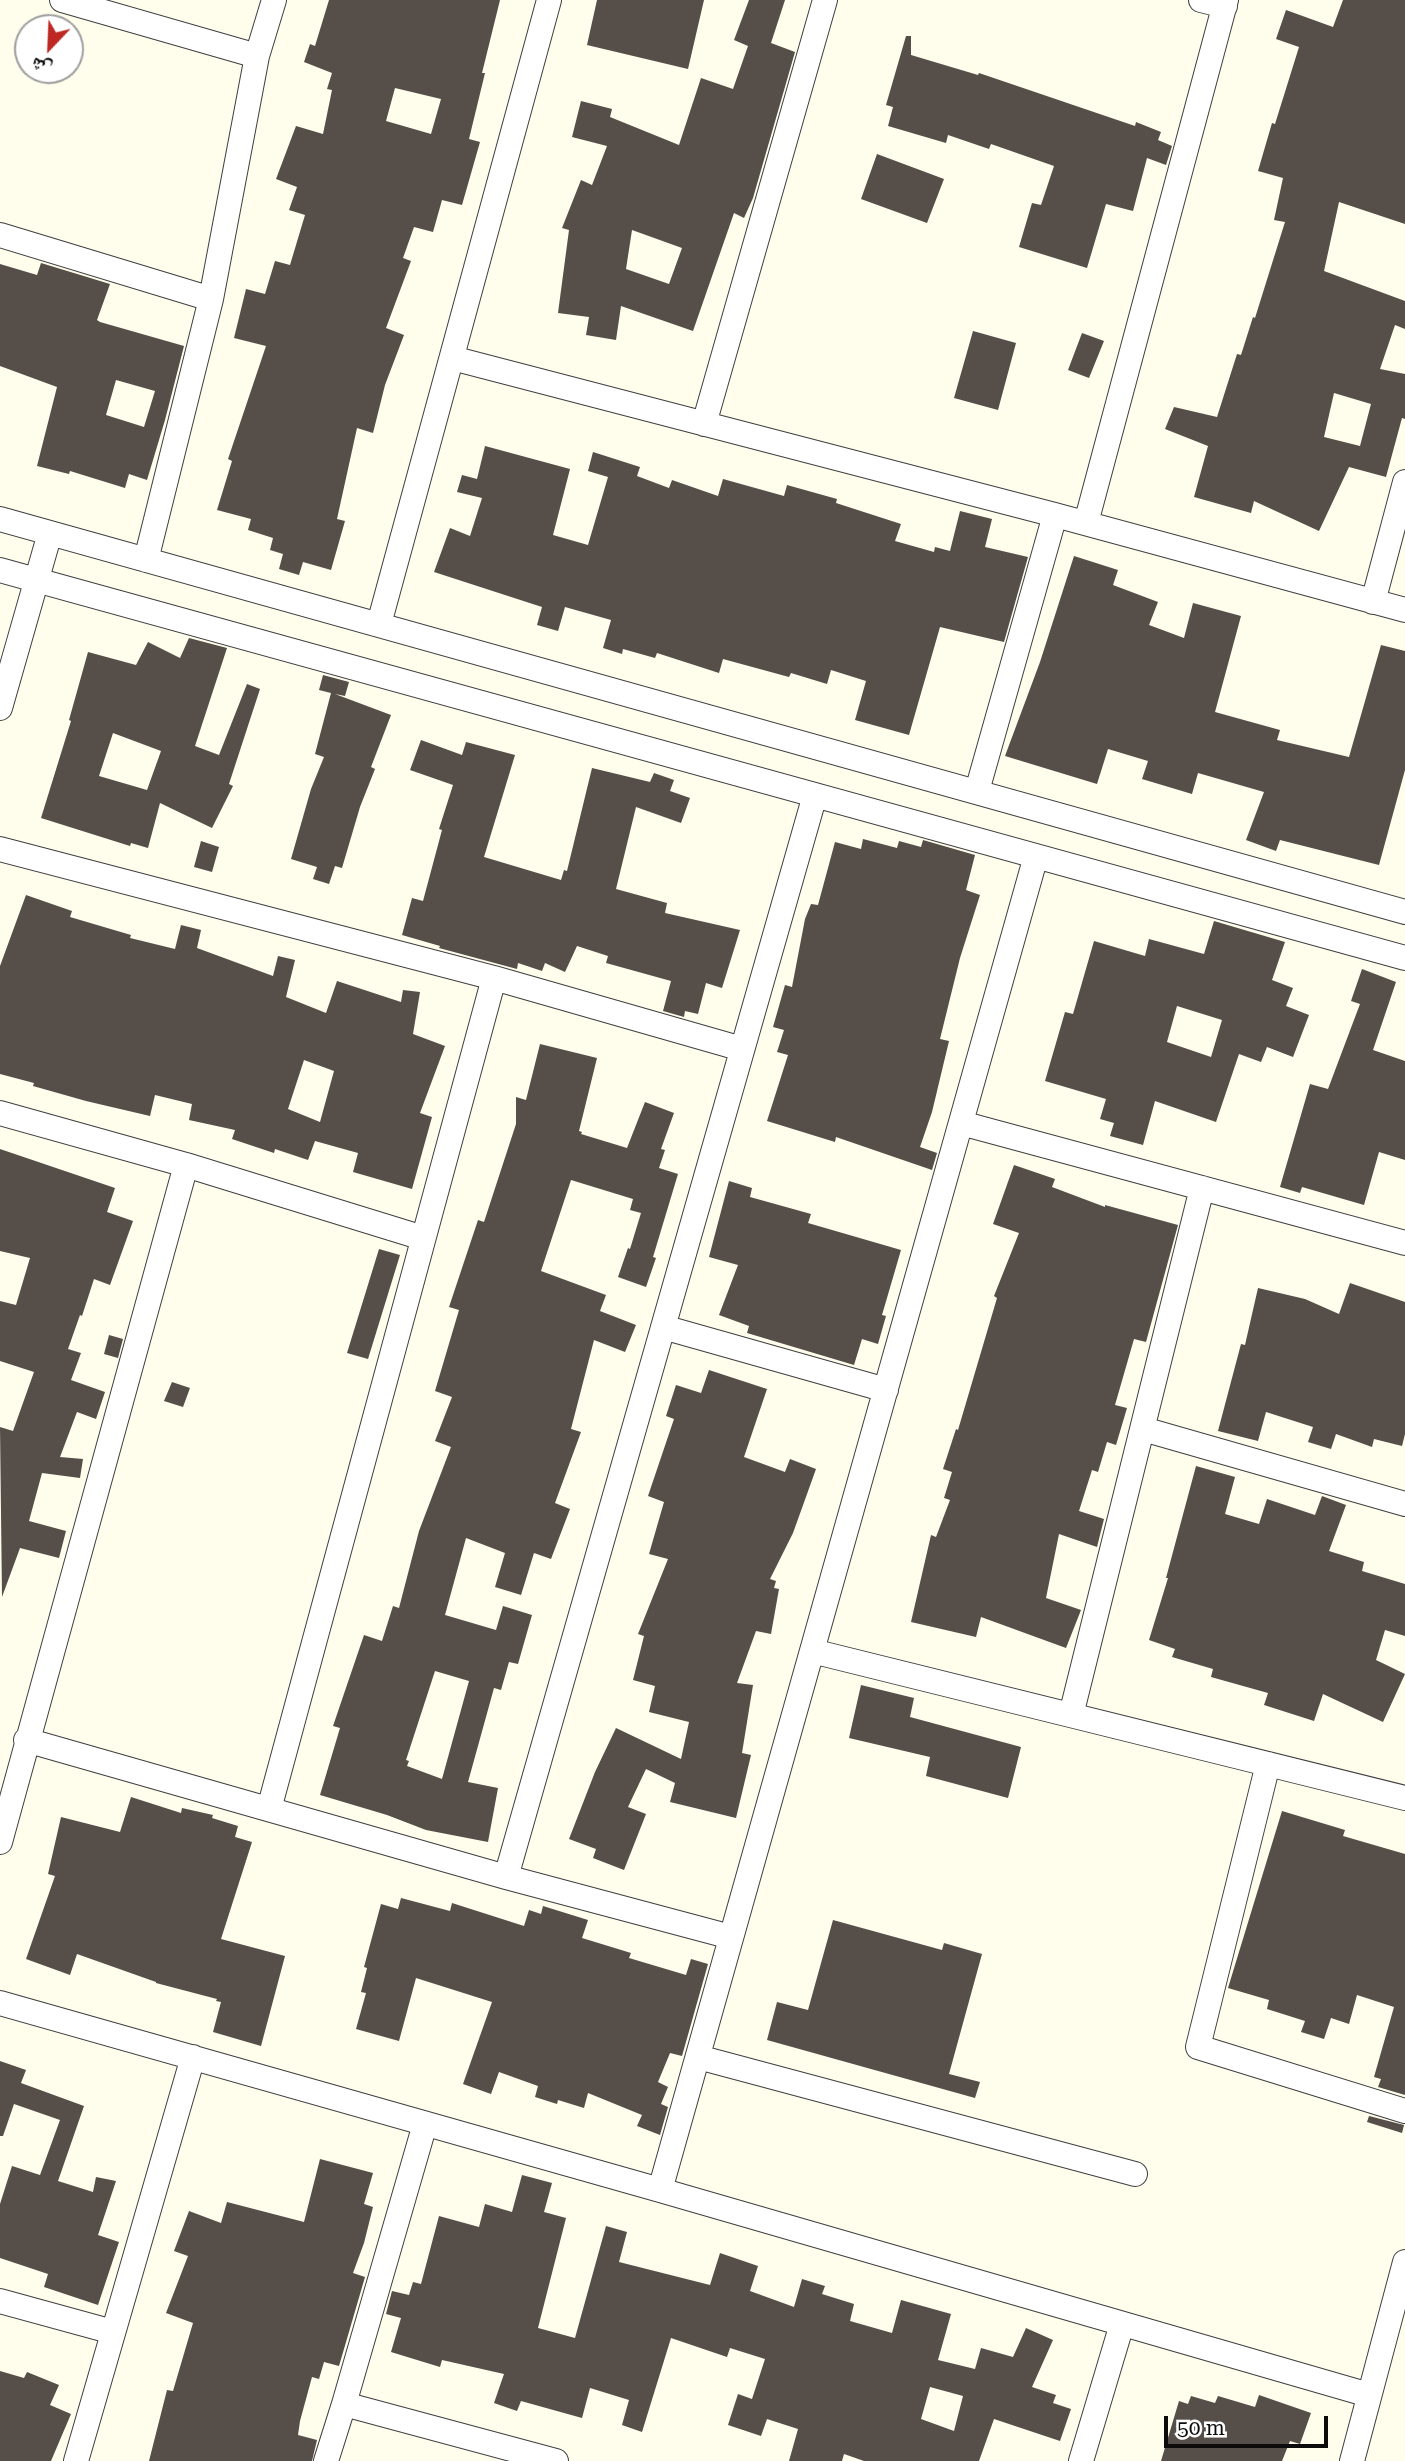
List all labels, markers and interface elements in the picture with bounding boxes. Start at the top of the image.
north arrow [14,14,84,84]
text: ش [28,52,55,81]
scale bar [1167,2402,1332,2446]
text: 50 m [1177,2416,1225,2440]

